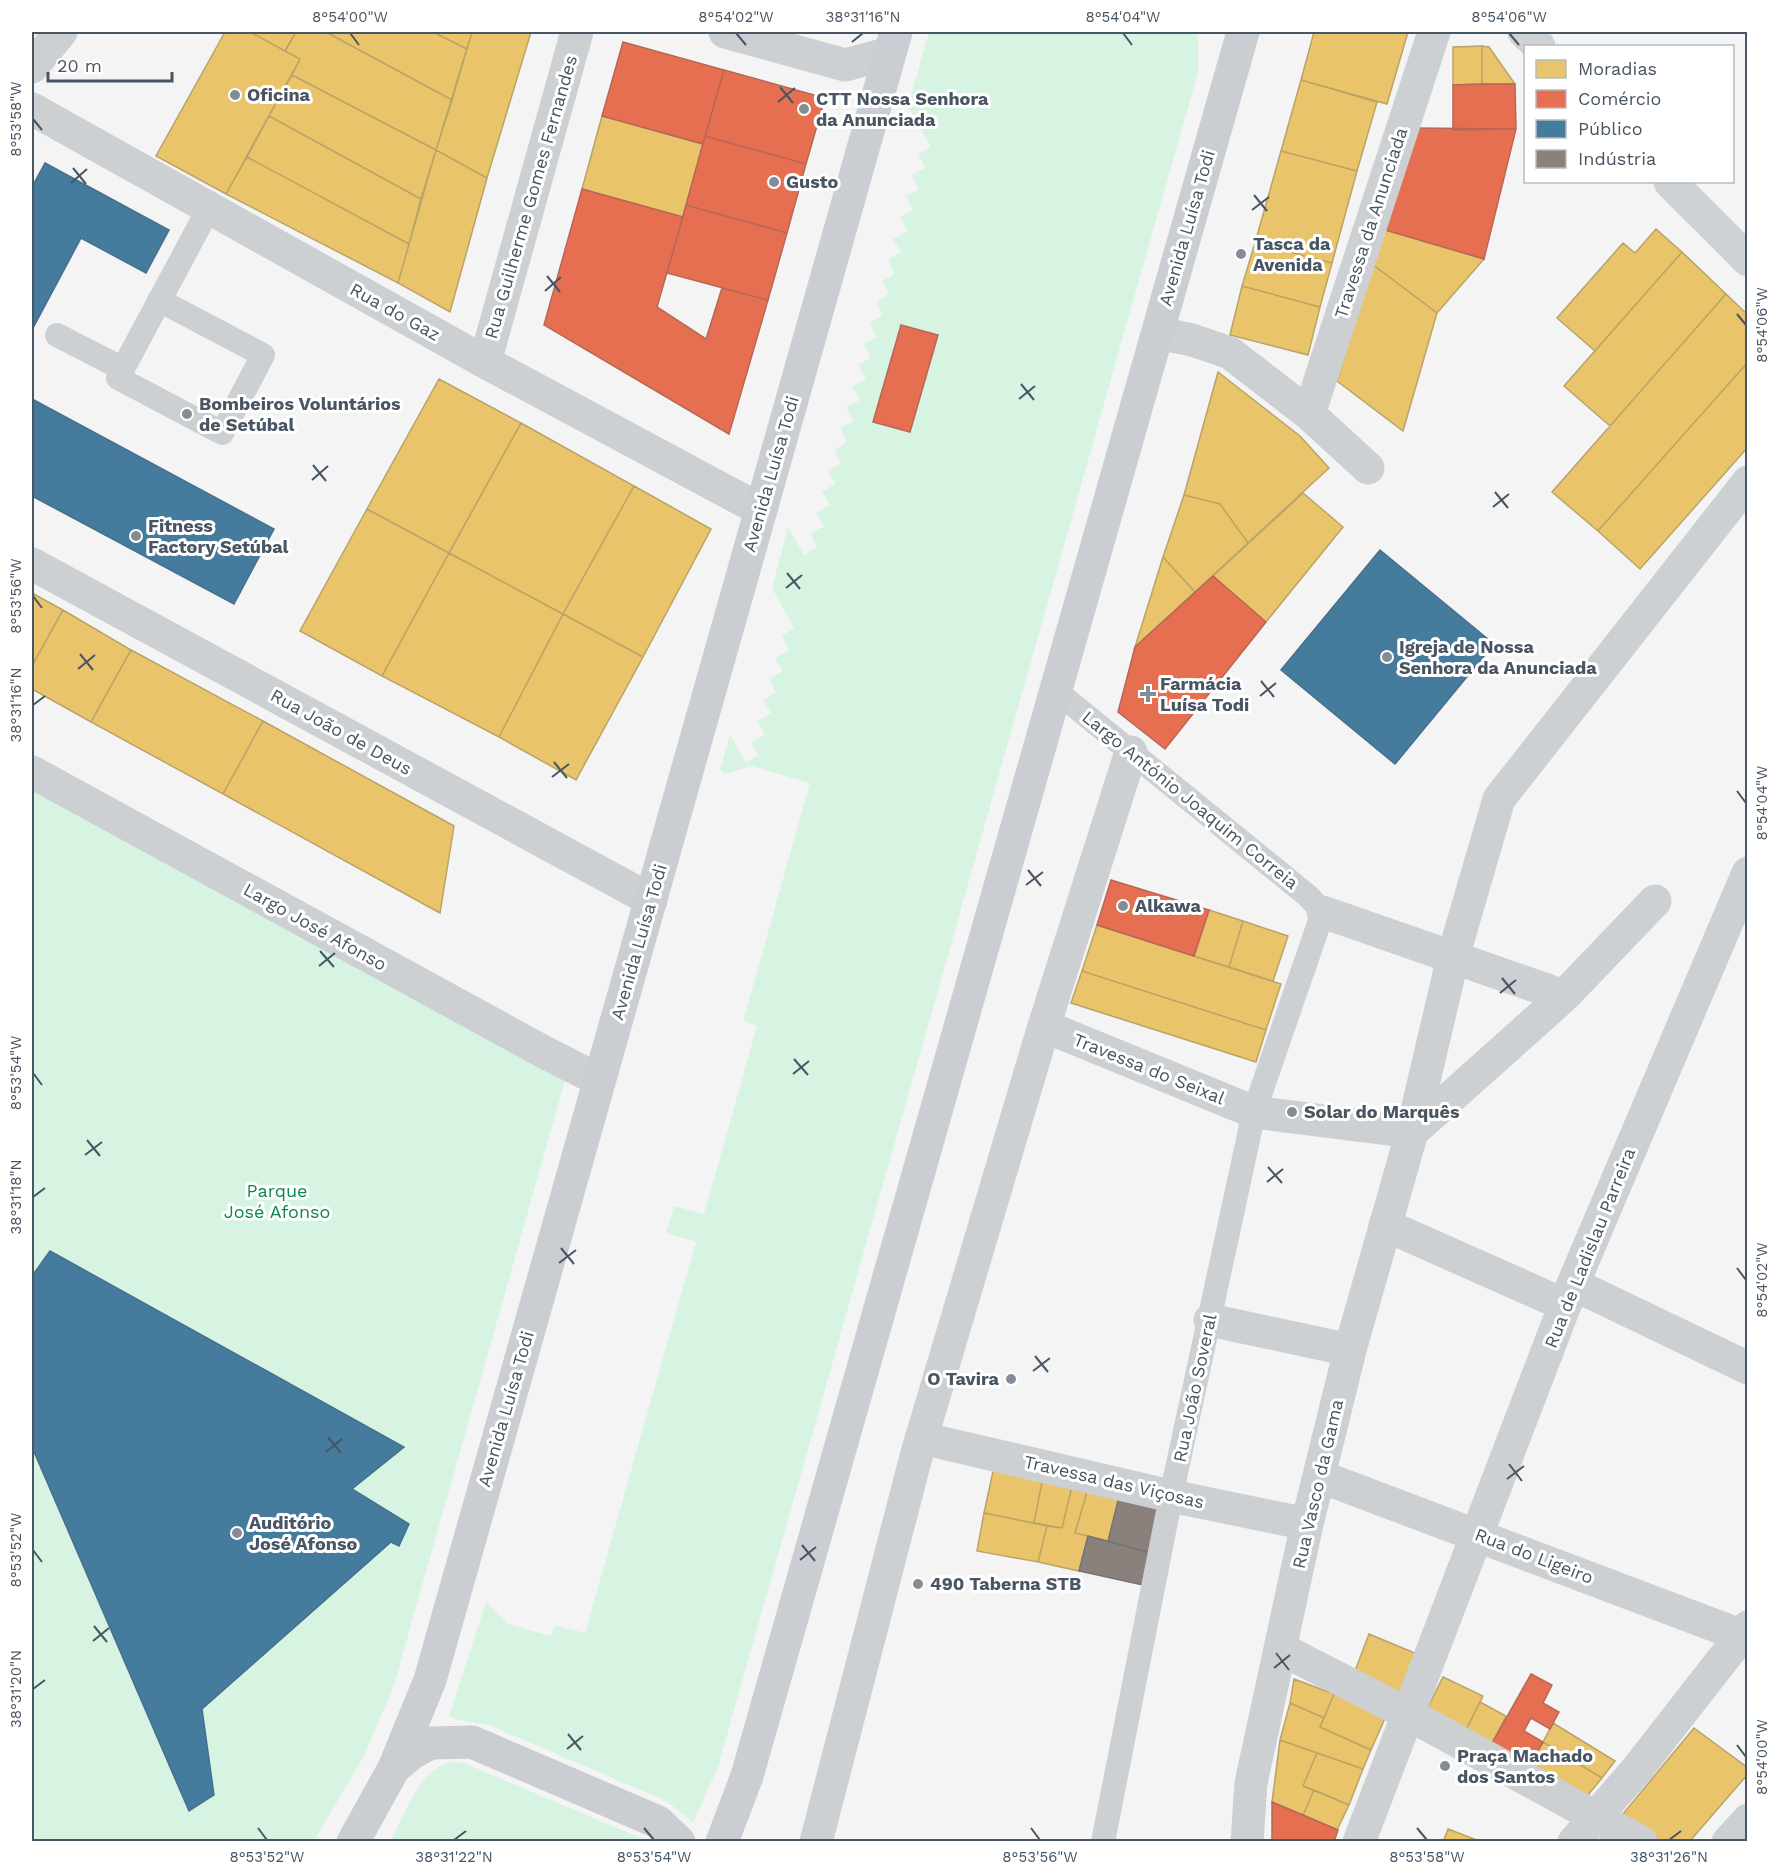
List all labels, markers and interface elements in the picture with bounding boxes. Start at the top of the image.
text: 8°54'00"W [312,8,388,26]
text: 8°54'02"W [698,8,774,26]
text: 38°31'16"N [825,8,901,26]
text: 8°54'04"W [1085,8,1161,26]
text: 8°54'06"W [1471,8,1547,26]
scale bar [48,45,172,83]
legend [1524,45,1734,183]
street label: Rua Guilherme Gomes Fernandes [480,53,581,341]
text: 20 m [57,55,102,76]
text: Moradias [1578,58,1657,79]
text: 8°53'58"W [7,81,25,157]
place label: Oficina [247,84,311,105]
marker: Oficina [228,88,242,102]
place label: CTT Nossa Senhora da Anunciada [816,88,989,130]
text: Comércio [1578,88,1661,109]
marker: CTT Nossa Senhora da Anunciada [797,102,811,116]
text: Público [1578,118,1643,139]
street label: Travessa da Anunciada [1330,125,1411,321]
street label: Avenida Luísa Todi [1154,147,1219,308]
text: Indústria [1578,148,1656,169]
place label: Gusto [786,171,839,192]
marker: Gusto [767,175,781,189]
place label: Tasca da Avenida [1253,233,1331,275]
marker: Tasca da Avenida [1234,247,1248,261]
street label: Rua do Gaz [346,278,444,345]
text: 8°54'06"W [1753,287,1771,363]
place label: Bombeiros Voluntários de Setúbal [199,393,401,435]
street label: Avenida Luísa Todi [738,393,803,554]
marker: Bombeiros Voluntários de Setúbal [180,407,194,421]
place label: Fitness Factory Setúbal [148,515,289,557]
marker: Fitness Factory Setúbal [129,529,143,543]
text: 8°53'56"W [7,558,25,634]
place label: Igreja de Nossa Senhora da Anunciada [1399,636,1597,678]
marker: Igreja de Nossa Senhora da Anunciada [1380,650,1394,664]
text: 38°31'16"N [7,667,25,743]
place label: Farmácia Luísa Todi [1160,673,1249,715]
street label: Rua João de Deus [267,684,415,779]
marker: Farmácia Luísa Todi [1141,687,1155,701]
street label: Largo António Joaquim Correia [1078,706,1303,893]
text: 8°54'04"W [1753,765,1771,841]
street label: Avenida Luísa Todi [606,861,671,1022]
street label: Largo José Afonso [240,878,391,975]
place label: Alkawa [1135,895,1201,916]
marker: Alkawa [1116,899,1130,913]
street label: Travessa do Seixal [1070,1029,1228,1109]
text: 8°53'54"W [7,1036,25,1110]
place label: Solar do Marquês [1304,1101,1460,1122]
marker: Solar do Marquês [1285,1105,1299,1119]
street label: Rua de Ladislau Parreira [1540,1145,1639,1351]
text: 38°31'18"N [7,1159,25,1235]
park label: Parque José Afonso [224,1180,330,1222]
text: 8°54'02"W [1753,1242,1771,1318]
street label: Rua João Soveral [1169,1311,1221,1464]
street label: Avenida Luísa Todi [473,1328,538,1489]
place label: O Tavira [927,1368,1000,1389]
marker: O Tavira [1004,1372,1018,1386]
street label: Rua Vasco da Gama [1288,1397,1347,1571]
street label: Travessa das Viçosas [1022,1451,1206,1512]
text: 8°53'52"W [7,1512,25,1588]
place label: Auditório José Afonso [249,1512,357,1554]
street label: Rua do Ligeiro [1472,1523,1596,1588]
marker: Auditório José Afonso [230,1526,244,1540]
place label: 490 Taberna STB [930,1573,1081,1594]
marker: 490 Taberna STB [911,1577,925,1591]
text: 38°31'20"N [7,1650,25,1728]
text: 8°54'00"W [1753,1719,1771,1795]
place label: Praça Machado dos Santos [1457,1745,1593,1787]
marker: Praça Machado dos Santos [1438,1759,1452,1773]
text: 8°53'52"W [229,1848,305,1866]
text: 38°31'22"N [415,1848,493,1866]
text: 8°53'54"W [617,1848,691,1866]
text: 8°53'56"W [1002,1848,1078,1866]
text: 8°53'58"W [1389,1848,1465,1866]
text: 38°31'26"N [1630,1848,1708,1866]

